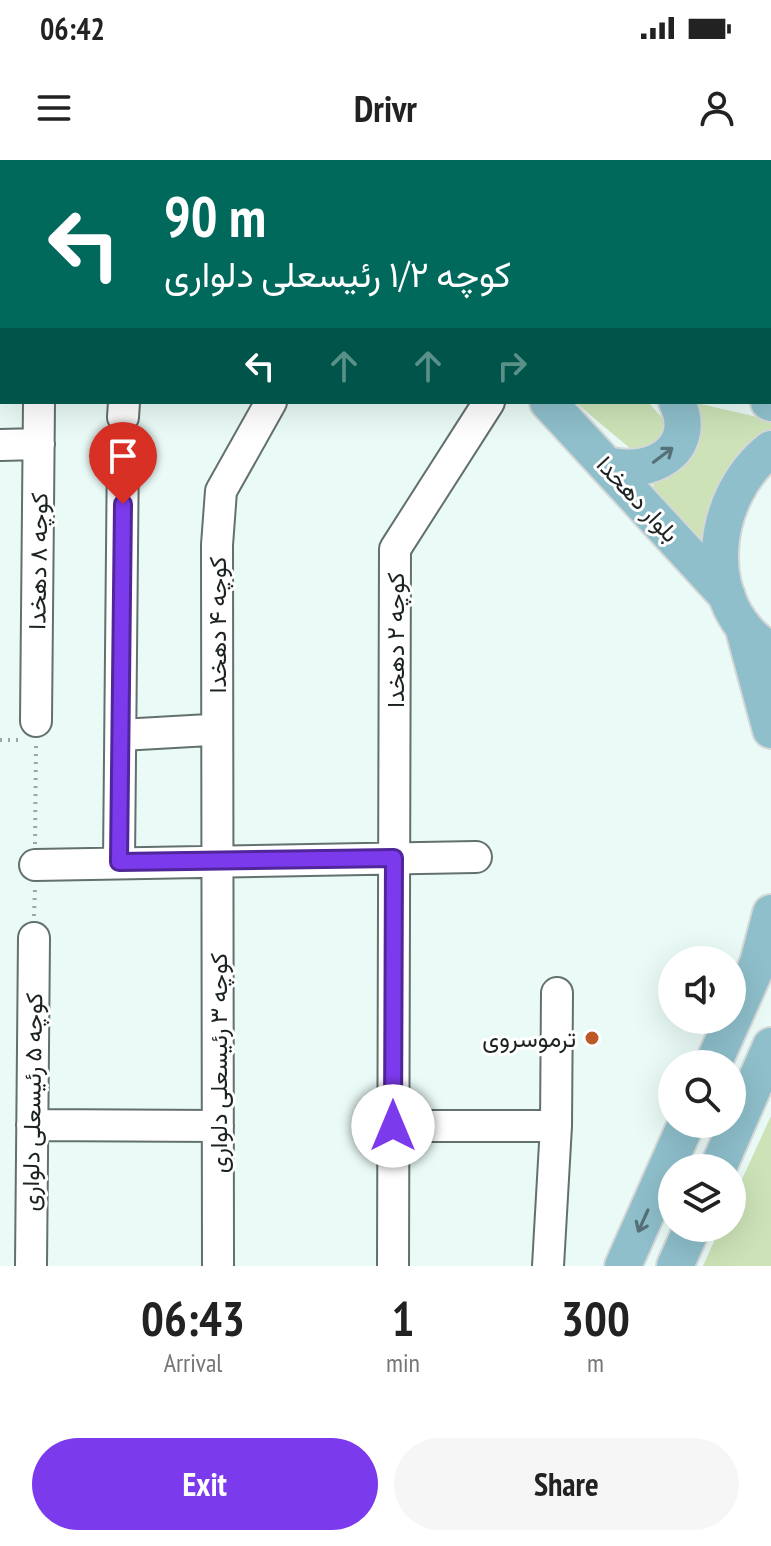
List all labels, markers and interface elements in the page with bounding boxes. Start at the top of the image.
text: 06:42 [40,9,105,48]
text: Drivr [354,85,417,132]
icon: menu [32,86,76,130]
icon: person [695,86,739,130]
text: 90 m [164,180,266,252]
icon: left [32,192,136,296]
text: کوچه ۱/۲ رئیسعلی دلواری [164,250,511,297]
icon: left [238,344,282,388]
icon: ahead [322,344,366,388]
icon: ahead [406,344,450,388]
icon: right [490,344,534,388]
pin [89,422,157,504]
icon: arrive [101,434,145,478]
one-way arrow [652,447,673,464]
street label: بلوار دهخدا [590,449,686,549]
street label: کوچه ۸ دهخدا [21,492,56,630]
street label: کوچه ۴ دهخدا [202,557,234,693]
street label: کوچه ۲ دهخدا [380,572,412,708]
map controls [658,946,746,1242]
button: sound [658,946,746,1034]
street label: کوچه ۳ رئیسعلی دلواری [203,953,235,1173]
street label: کوچه ۵ رئیسعلی دلواری [15,992,50,1212]
place label: ترموسروی [482,1023,576,1054]
marker: ترموسروی [583,1029,601,1047]
button: search [658,1050,746,1138]
position arrow [351,1084,435,1168]
button: layers [658,1154,746,1242]
one-way arrow [635,1208,650,1232]
text: 06:43 [141,1287,245,1349]
text: 1 [392,1287,414,1349]
text: 300 [561,1287,630,1349]
text: Arrival [164,1346,222,1379]
text: min [386,1346,420,1379]
text: m [587,1346,604,1379]
button: Exit [32,1438,378,1530]
button: Share [394,1438,739,1530]

